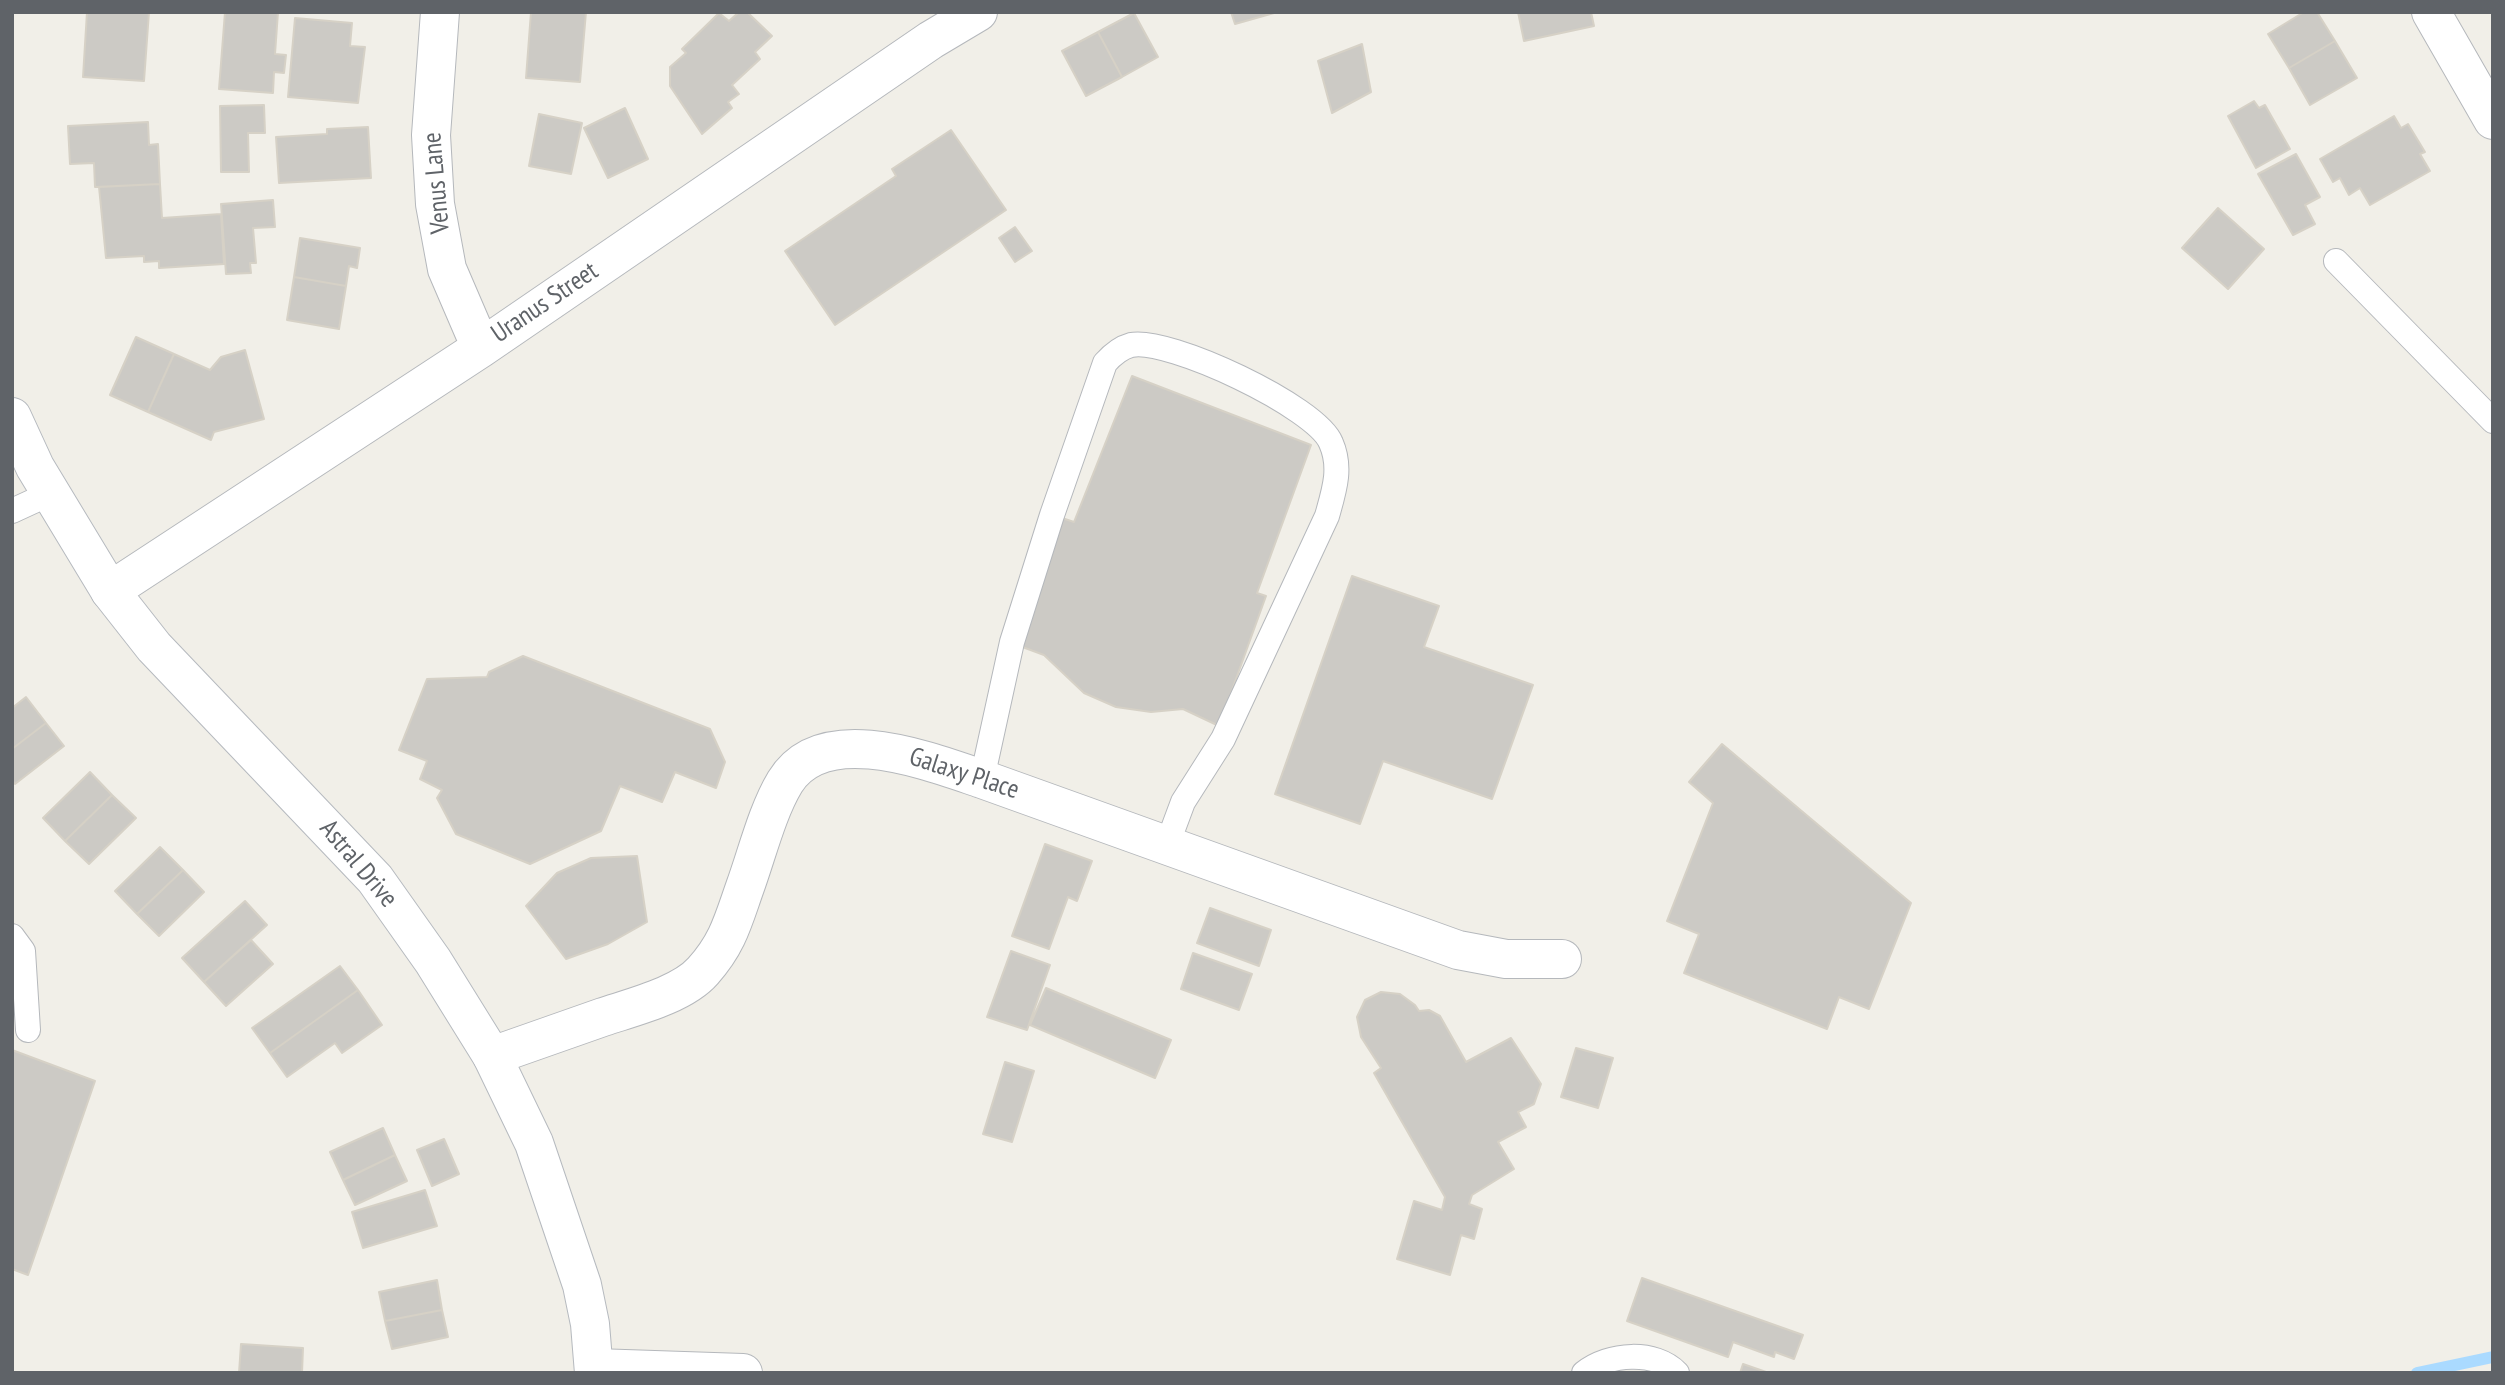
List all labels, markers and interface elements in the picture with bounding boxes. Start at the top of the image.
street label: Venus Lane [417,131,457,235]
street label: Uranus Street [486,256,604,350]
street label: Galaxy Place [905,742,1023,806]
street label: Astral Drive [312,814,404,914]

